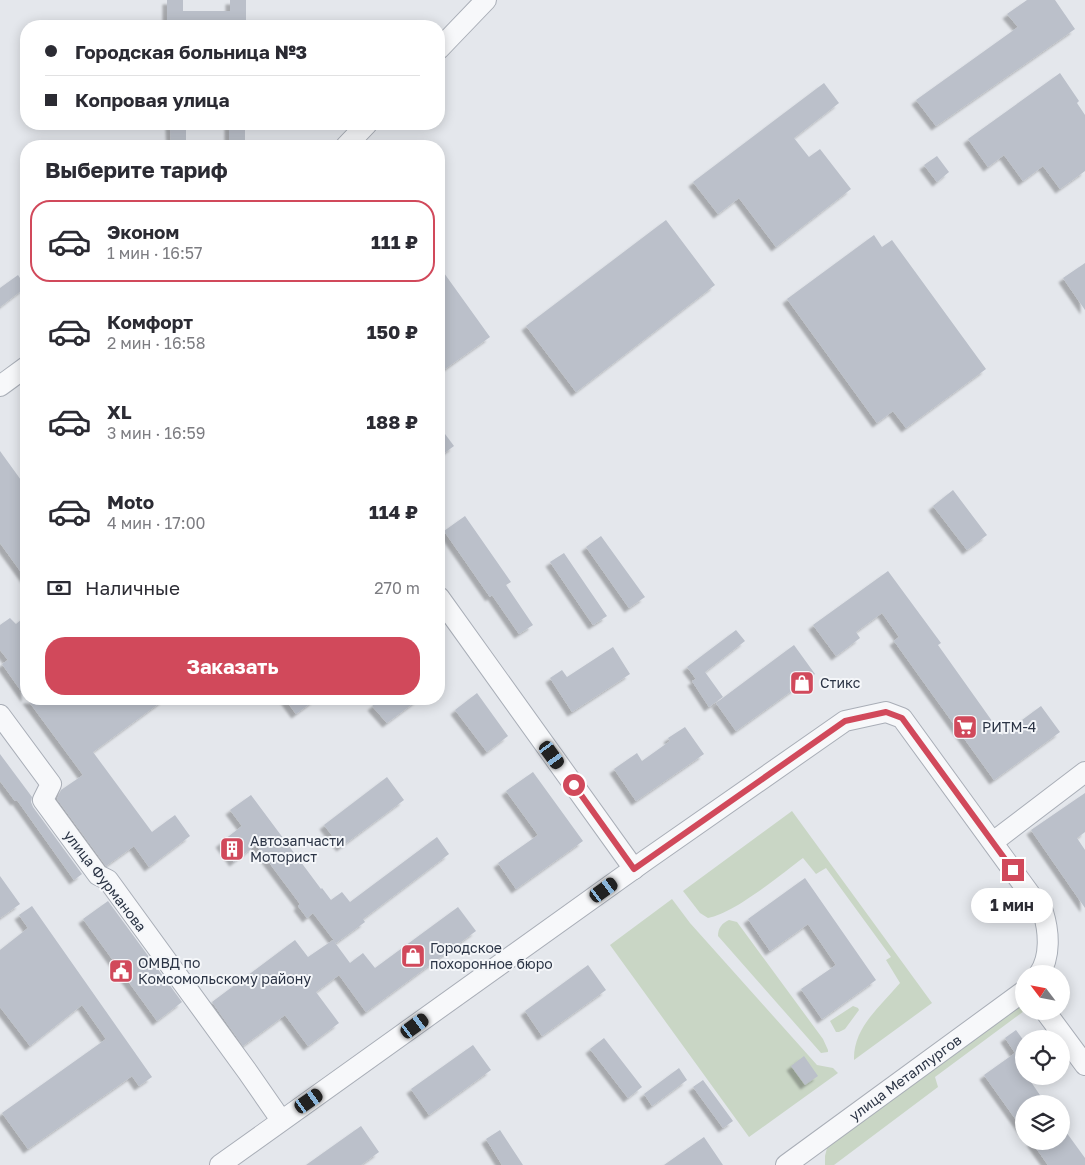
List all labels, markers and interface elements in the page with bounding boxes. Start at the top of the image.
text: Городская больница №3 [75,40,307,63]
text: Копровая улица [75,88,229,111]
text: Выберите тариф [45,156,228,183]
icon: car [47,219,92,264]
text: Эконом [107,220,179,243]
text: 111 ₽ [371,230,418,253]
text: 1 мин · 16:57 [107,243,203,263]
icon: car [47,309,92,354]
text: Комфорт [107,310,193,333]
text: 150 ₽ [367,320,418,343]
text: 2 мин · 16:58 [107,333,205,353]
icon: car [47,399,92,444]
text: XL [107,400,132,423]
text: 188 ₽ [366,410,418,433]
text: 3 мин · 16:59 [107,423,205,443]
icon: car [47,489,92,534]
text: Moto [107,490,154,513]
text: 114 ₽ [369,500,418,523]
text: 4 мин · 17:00 [107,513,205,533]
icon: cash [45,574,73,602]
text: Наличные [85,576,180,599]
text: 270 m [374,578,420,598]
button: Заказать [45,637,420,695]
shop icon: Стикс [789,670,815,696]
place label: Стикс [820,674,861,691]
supermarket icon: РИТМ-4 [952,714,978,740]
place label: РИТМ-4 [982,718,1036,735]
car [537,738,566,772]
route start [563,774,585,796]
street label: улица Фурманова [61,827,150,935]
place label: Автозапчасти Моторист [250,832,345,865]
building icon: Автозапчасти Моторист [219,836,245,862]
route end [1002,859,1024,881]
car [587,875,620,905]
callout: 1 мин [972,888,1054,922]
text: 1 мин [990,895,1034,915]
place label: Городское похоронное бюро [430,939,553,972]
shop icon: Городское похоронное бюро [400,943,426,969]
place label: ОМВД по Комсомольскому району [138,954,311,987]
public building icon: ОМВД по Комсомольскому району [108,958,134,984]
north arrow [1015,965,1070,1020]
map controls [1015,965,1070,1150]
car [398,1011,431,1041]
button: locate [1015,1030,1070,1085]
street label: улица Металлургов [846,1031,965,1124]
car [292,1086,325,1116]
button: layers [1015,1095,1070,1150]

